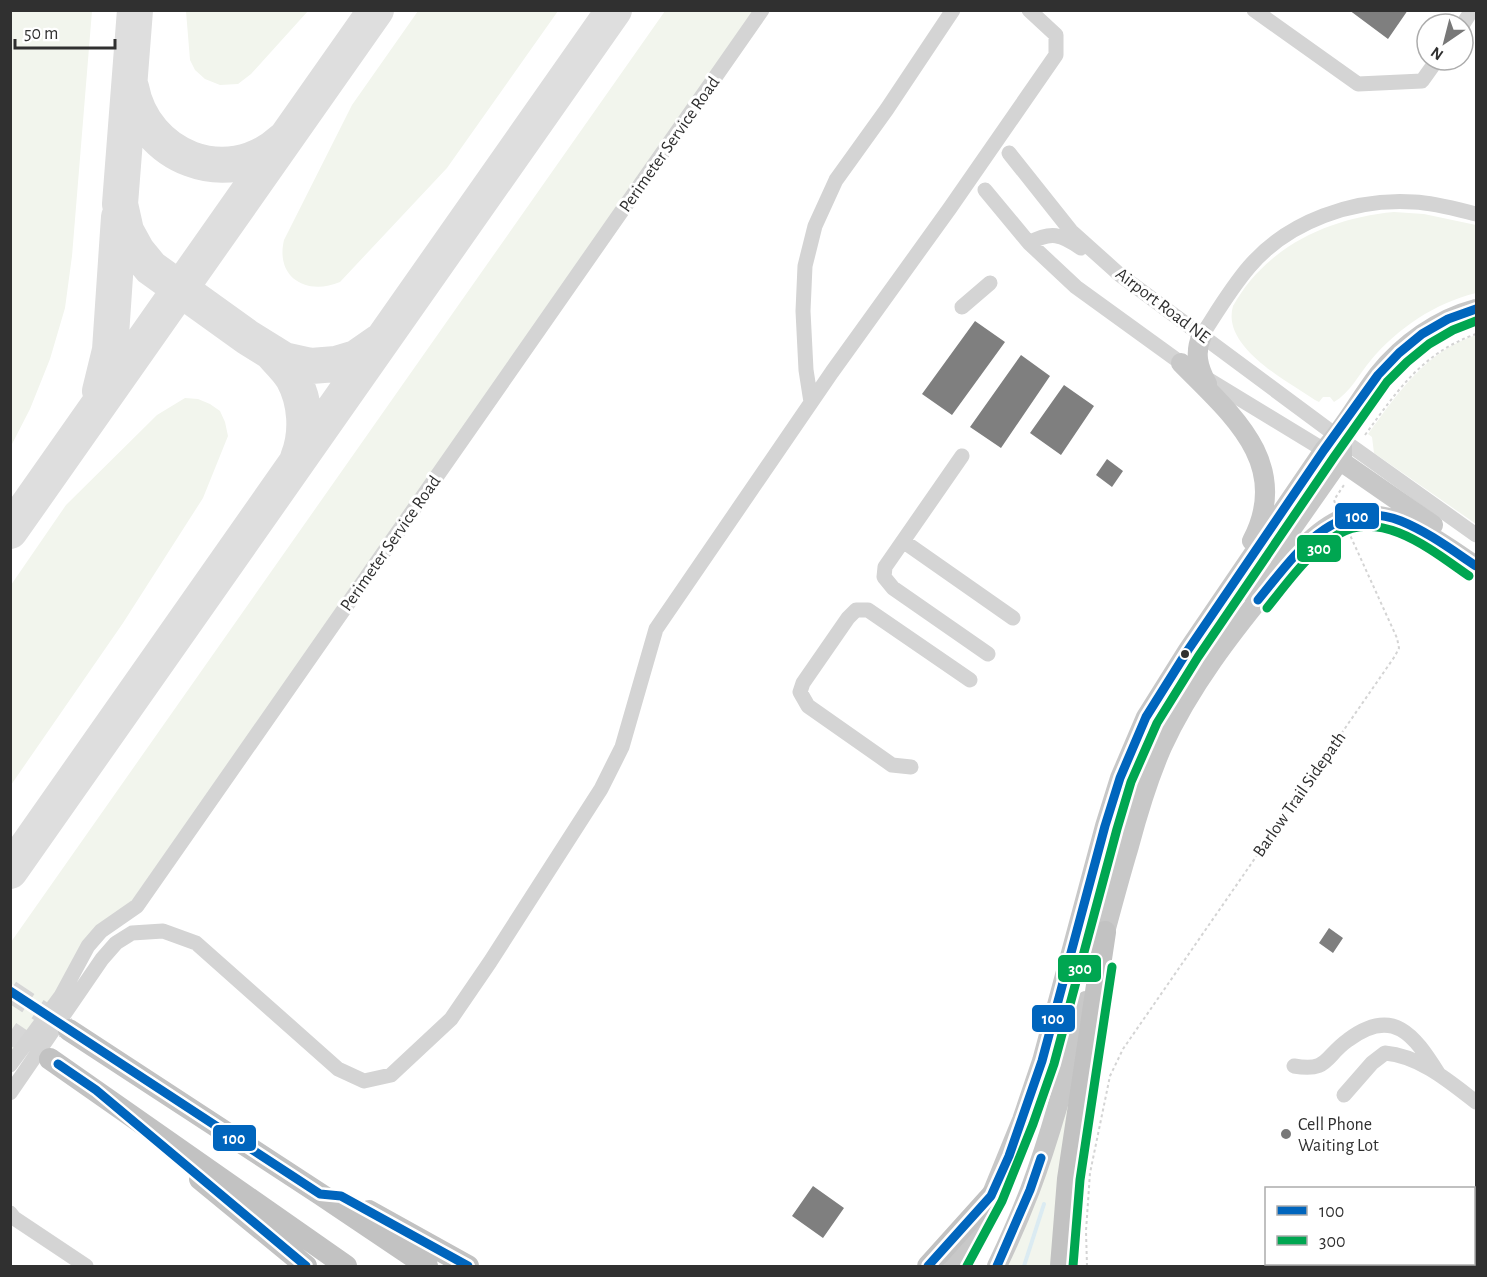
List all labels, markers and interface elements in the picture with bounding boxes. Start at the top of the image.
scale bar [15,12,116,50]
north arrow [1415,12,1475,72]
text: 50 m [24,25,58,43]
text: N [1428,44,1446,63]
street label: Perimeter Service Road [616,74,723,216]
street label: Airport Road NE [1112,265,1213,347]
street label: Perimeter Service Road [337,473,444,615]
line badge: 100 [1334,502,1380,530]
text: 100 [1346,509,1368,525]
line badge: 300 [1296,534,1342,563]
text: 300 [1307,541,1331,557]
unlabelled marker [1179,648,1191,660]
street label: Barlow Trail Sidepath [1250,729,1350,860]
line badge: 300 [1057,954,1102,983]
text: 300 [1068,961,1092,977]
line badge: 100 [1031,1004,1076,1033]
text: 100 [1042,1011,1064,1027]
place label: Cell Phone Waiting Lot [1298,1116,1379,1155]
line badge: 100 [212,1124,257,1152]
marker: Cell Phone Waiting Lot [1279,1127,1293,1141]
text: 100 [223,1131,245,1147]
legend [1265,1187,1475,1265]
text: 100 [1319,1203,1344,1221]
text: 300 [1319,1233,1345,1251]

